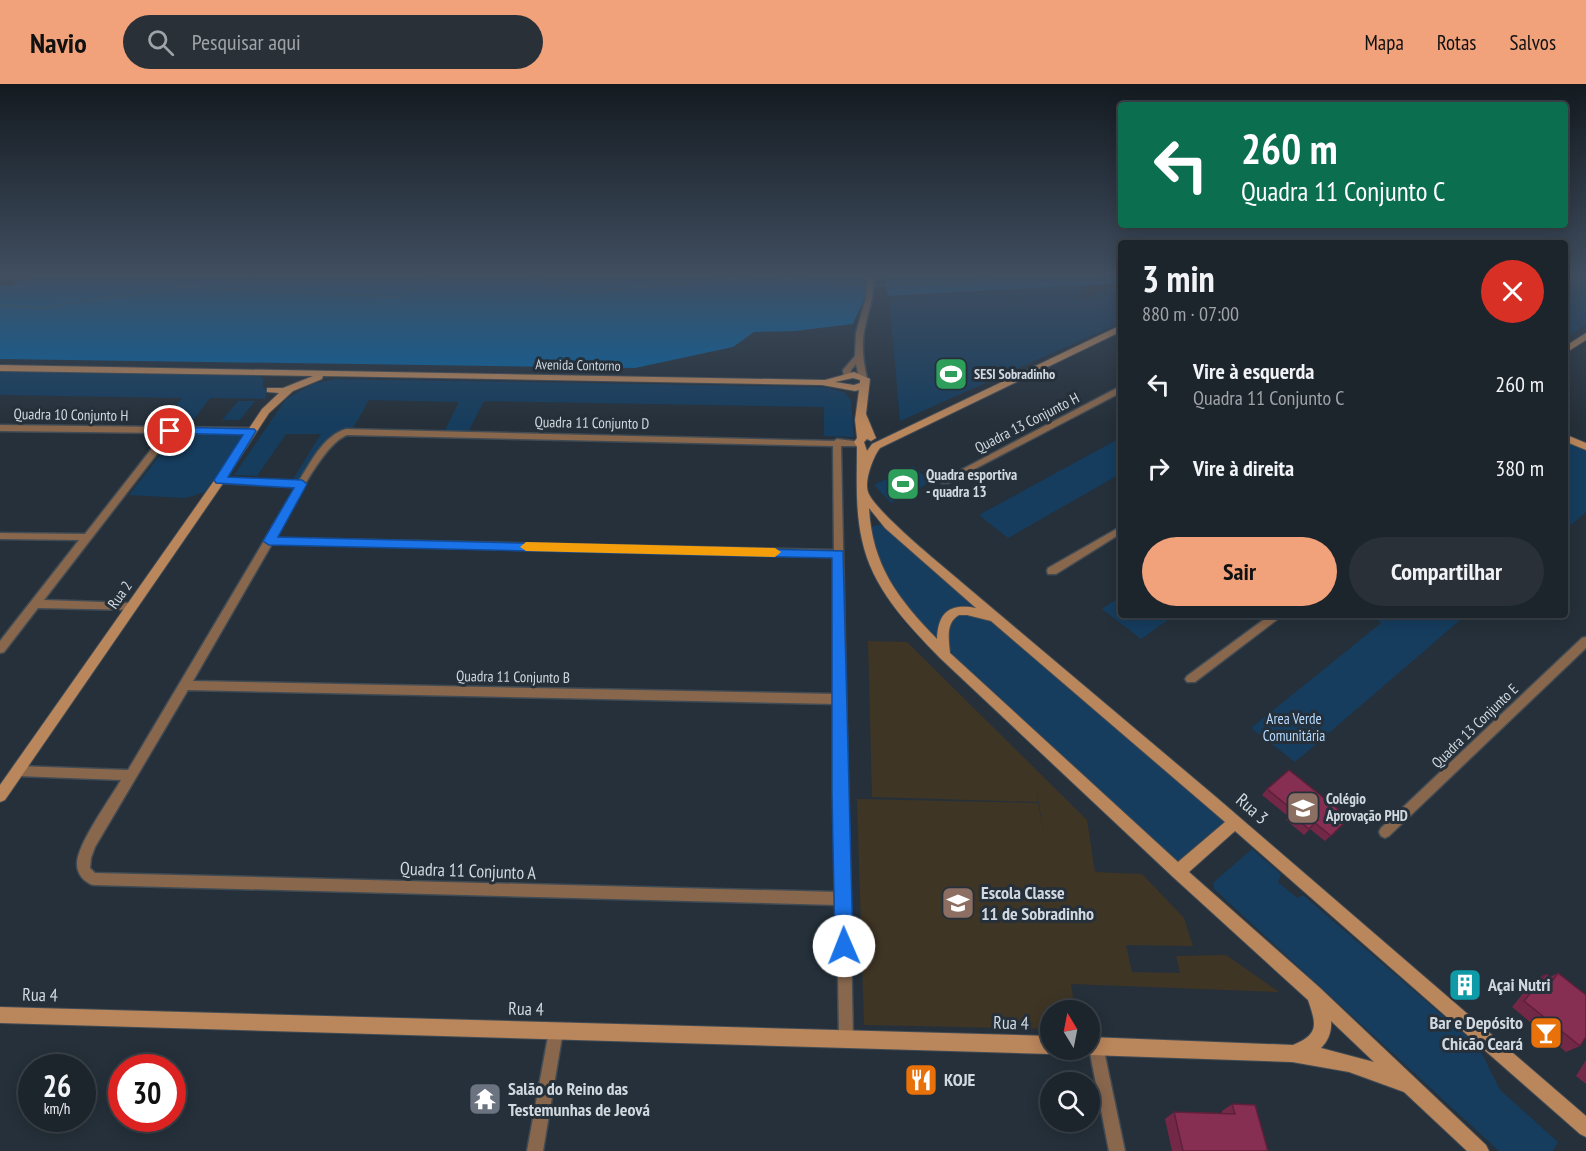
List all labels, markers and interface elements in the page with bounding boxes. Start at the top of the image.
search box [123,15,543,69]
text: Navio [30,24,87,61]
icon: search [144,26,177,59]
text: Pesquisar aqui [192,28,301,56]
text: Mapa [1364,29,1404,56]
text: Rotas [1437,29,1476,56]
text: Salvos [1509,29,1556,56]
text: 260 m [1241,121,1338,176]
icon: left [1142,126,1220,204]
text: Quadra 11 Conjunto C [1241,174,1445,208]
text: 3 min [1142,255,1215,302]
button: close [1481,260,1544,323]
text: 880 m · 07:00 [1142,301,1239,327]
street label: Avenida Contorno [535,355,621,375]
sports icon: SESI Sobradinho [933,356,969,392]
text: Vire à esquerda [1193,357,1314,385]
place label: SESI Sobradinho [974,365,1055,383]
icon: left [1142,368,1175,401]
text: 260 m [1495,370,1544,398]
text: Quadra 11 Conjunto C [1193,385,1344,411]
street label: Quadra 13 Conjunto H [971,388,1082,457]
street label: Quadra 10 Conjunto H [13,404,129,425]
pin [144,405,195,456]
street label: Quadra 11 Conjunto D [535,412,650,433]
icon: arrive [153,414,186,447]
icon: right [1142,452,1175,485]
text: Vire à direita [1193,454,1294,482]
text: 380 m [1495,454,1544,482]
place label: Quadra esportiva - quadra 13 [926,465,1017,501]
sports icon: Quadra esportiva - quadra 13 [885,466,921,502]
button: Sair [1142,537,1337,606]
button: Compartilhar [1349,537,1544,606]
street label: Rua 2 [103,577,136,612]
street label: Quadra 11 Conjunto B [456,666,570,687]
street label: Quadra 13 Conjunto E [1427,680,1522,772]
park label: Area Verde Comunitária [1263,709,1325,745]
street label: Rua 3 [1231,788,1273,829]
place label: Colégio Aprovação PHD [1325,789,1408,825]
school or university icon: Colégio Aprovação PHD [1285,790,1321,826]
street label: Quadra 11 Conjunto A [400,857,537,884]
place label: Escola Classe 11 de Sobradinho [981,881,1094,925]
school or university icon: Escola Classe 11 de Sobradinho [940,885,976,921]
position arrow [812,914,876,978]
building icon: Açai Nutri [1447,967,1483,1003]
place label: Açai Nutri [1487,973,1551,996]
street label: Rua 4 [22,982,58,1007]
street label: Rua 4 [508,996,544,1021]
north arrow [1040,1000,1100,1060]
map controls [1040,1000,1100,1132]
street label: Rua 4 [993,1010,1029,1035]
place label: Bar e Depósito Chicão Ceará [1429,1011,1523,1055]
bar icon: Bar e Depósito Chicão Ceará [1528,1015,1564,1051]
speed limit sign: 30 [108,1054,186,1132]
restaurant icon: KOJE [903,1062,939,1098]
text: 26 [43,1066,71,1105]
place label: KOJE [944,1068,976,1091]
button: search [1040,1072,1100,1132]
place label: Salão do Reino das Testemunhas de Jeová [508,1077,650,1121]
temple icon: Salão do Reino das Testemunhas de Jeová [467,1081,503,1117]
text: km/h [44,1099,70,1118]

